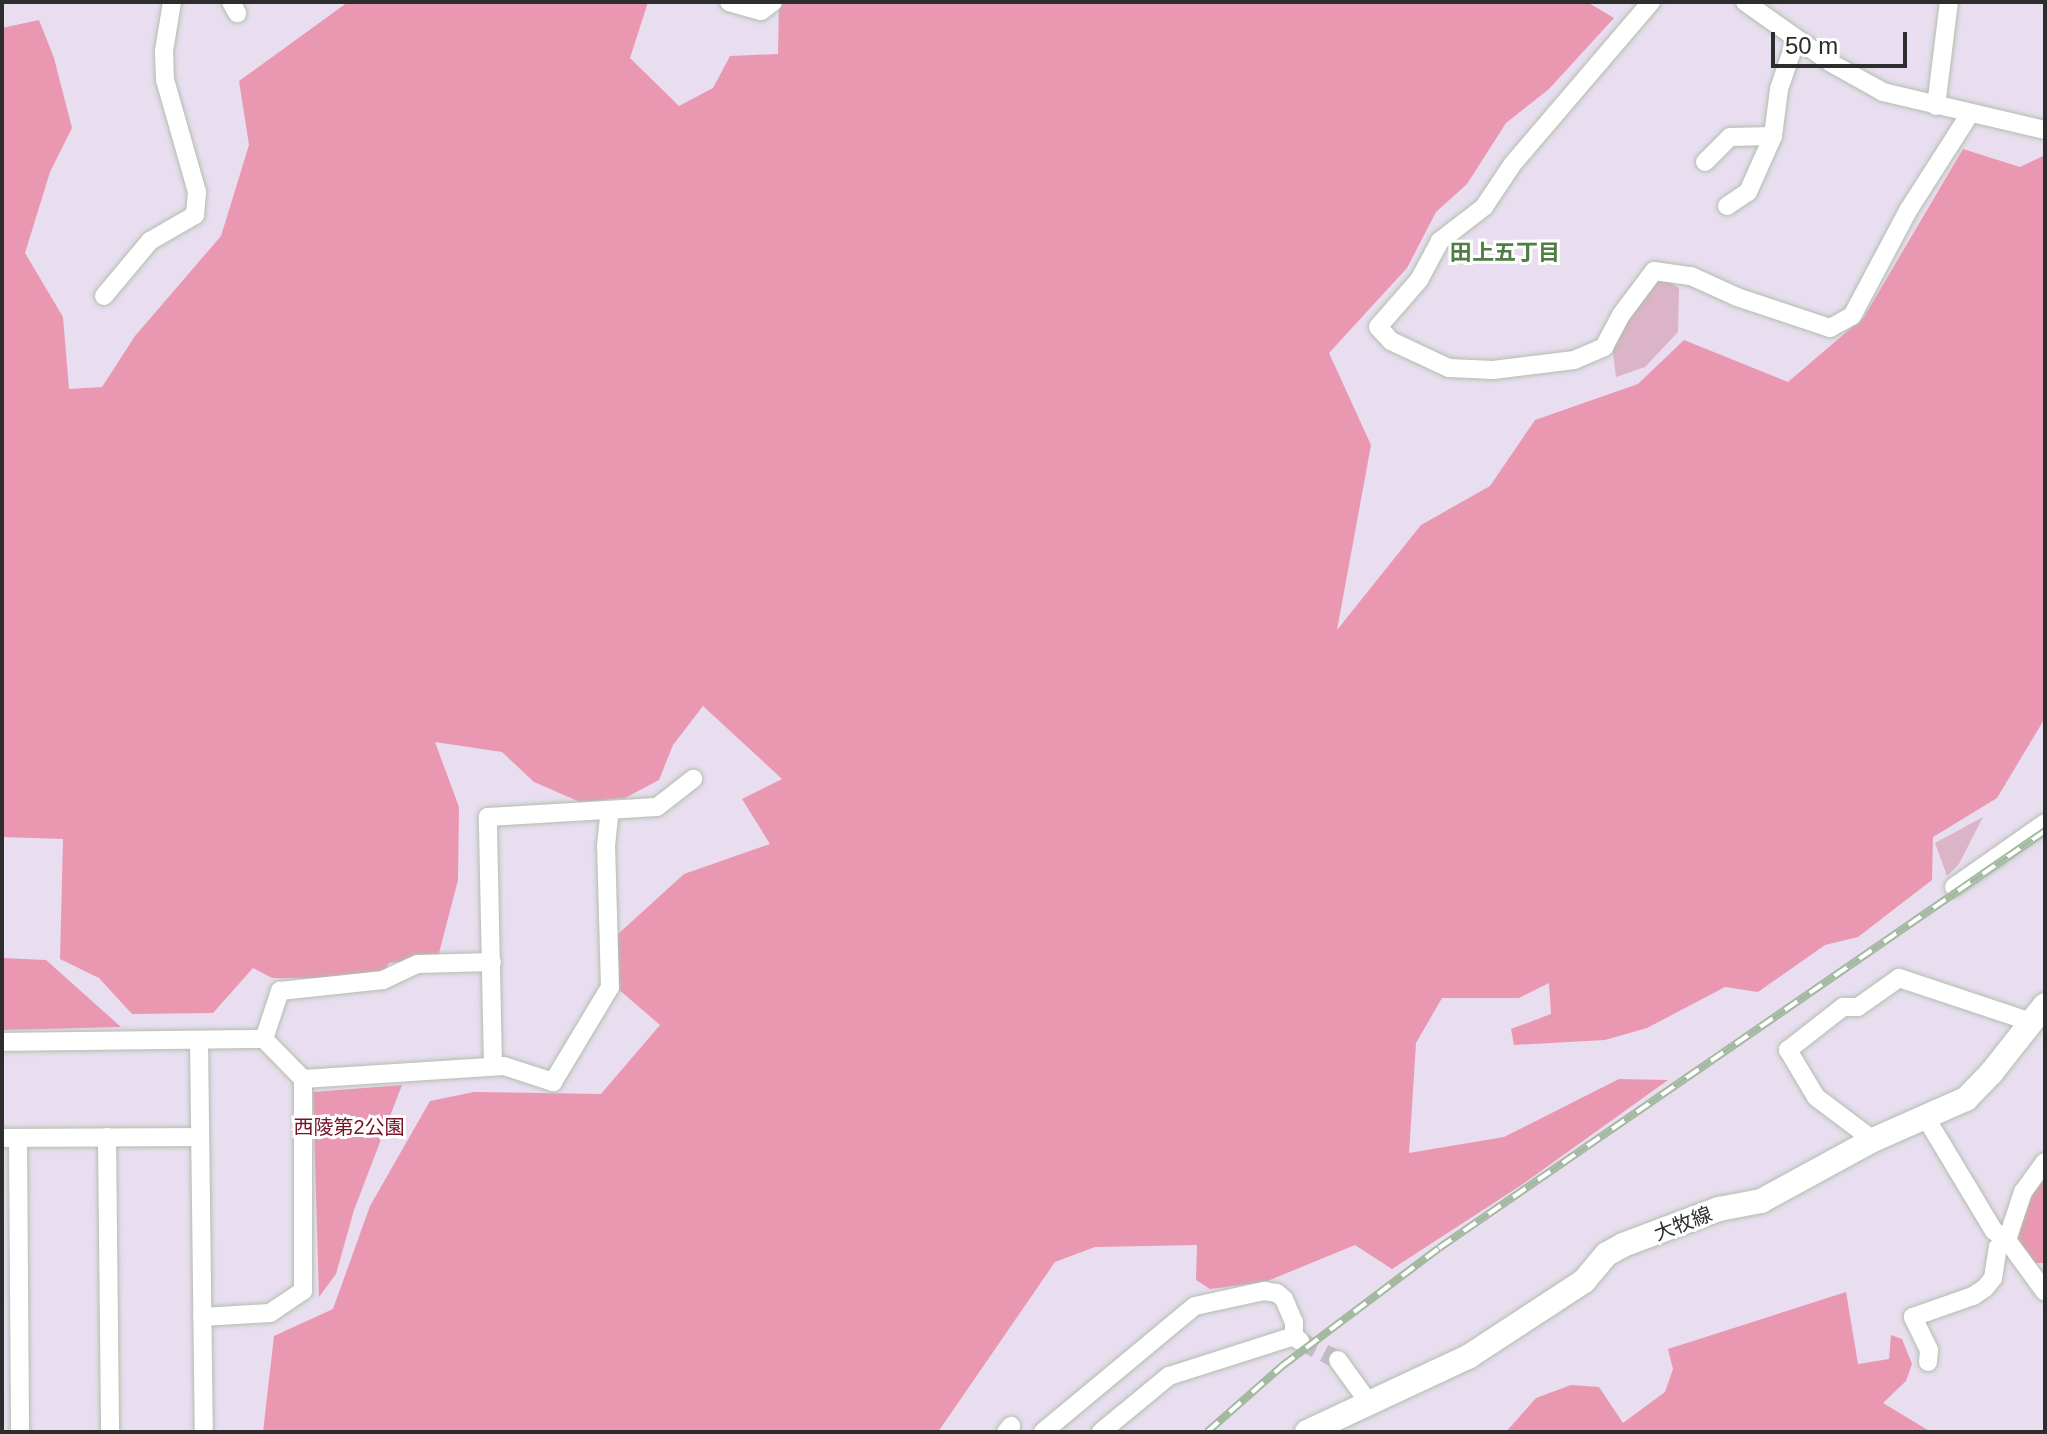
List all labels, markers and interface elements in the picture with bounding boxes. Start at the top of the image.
scale bar [1775,16,1911,66]
text: 50 m [1785,32,1838,59]
district label: 田上五丁目 [1450,240,1560,266]
park label: 西陵第2公園 [293,1115,405,1139]
street label: 大牧線 [1651,1202,1715,1246]

